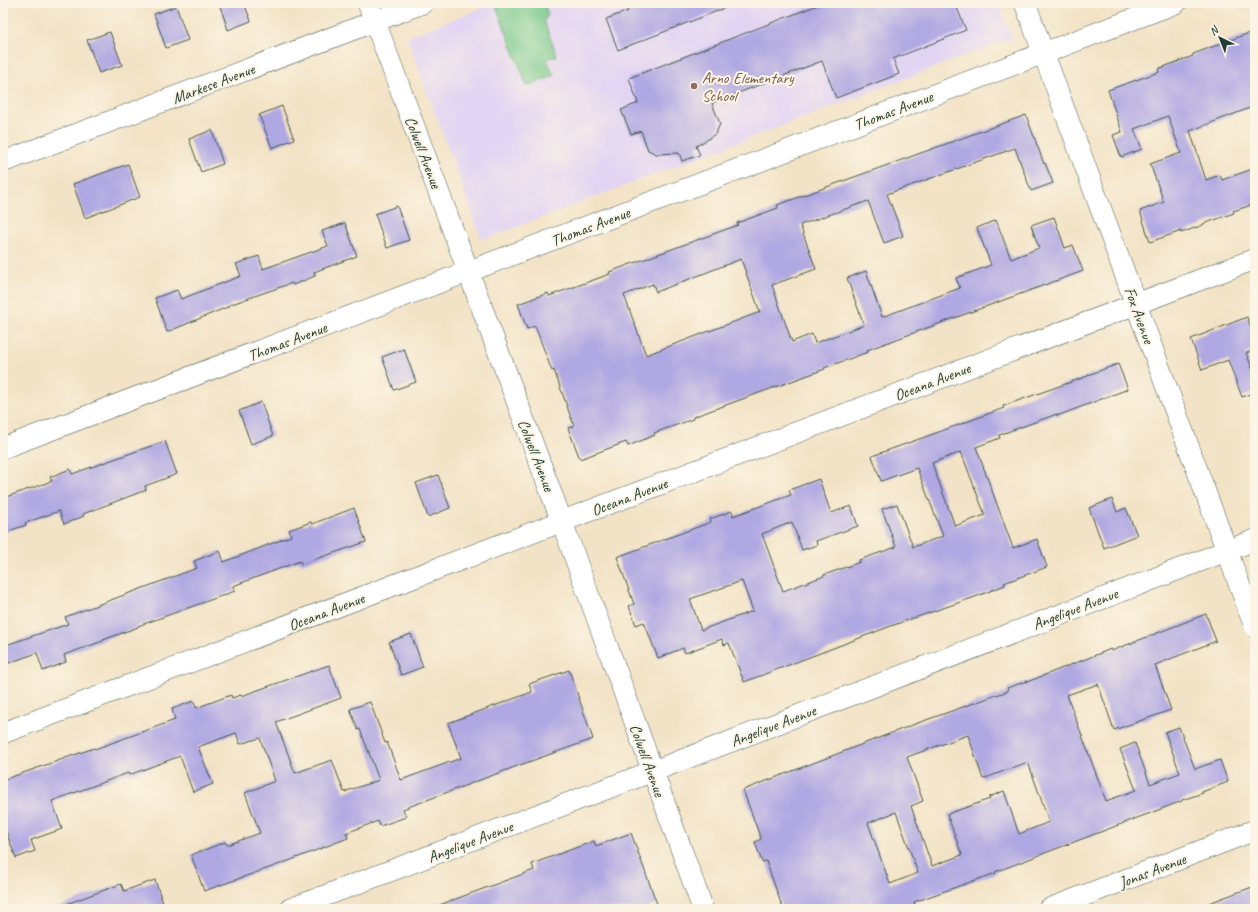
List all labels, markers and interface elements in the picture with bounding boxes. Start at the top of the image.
north arrow [1200,18,1240,58]
text: N [1206,22,1222,38]
street label: Markese Avenue [169,58,259,109]
place label: Arno Elementary School [702,68,795,106]
marker: Arno Elementary School [689,81,699,91]
street label: Thomas Avenue [851,86,937,135]
street label: Colwell Avenue [400,114,447,193]
street label: Thomas Avenue [548,202,634,251]
street label: Fox Avenue [1120,284,1159,348]
street label: Thomas Avenue [245,317,331,366]
street label: Oceana Avenue [892,358,975,406]
street label: Colwell Avenue [513,417,560,496]
street label: Oceana Avenue [589,473,672,521]
street label: Angelique Avenue [1030,583,1122,634]
street label: Oceana Avenue [286,588,369,636]
street label: Angelique Avenue [728,700,820,751]
street label: Colwell Avenue [625,721,670,801]
street label: Angelique Avenue [425,816,517,867]
street label: Jonas Avenue [1115,848,1190,893]

